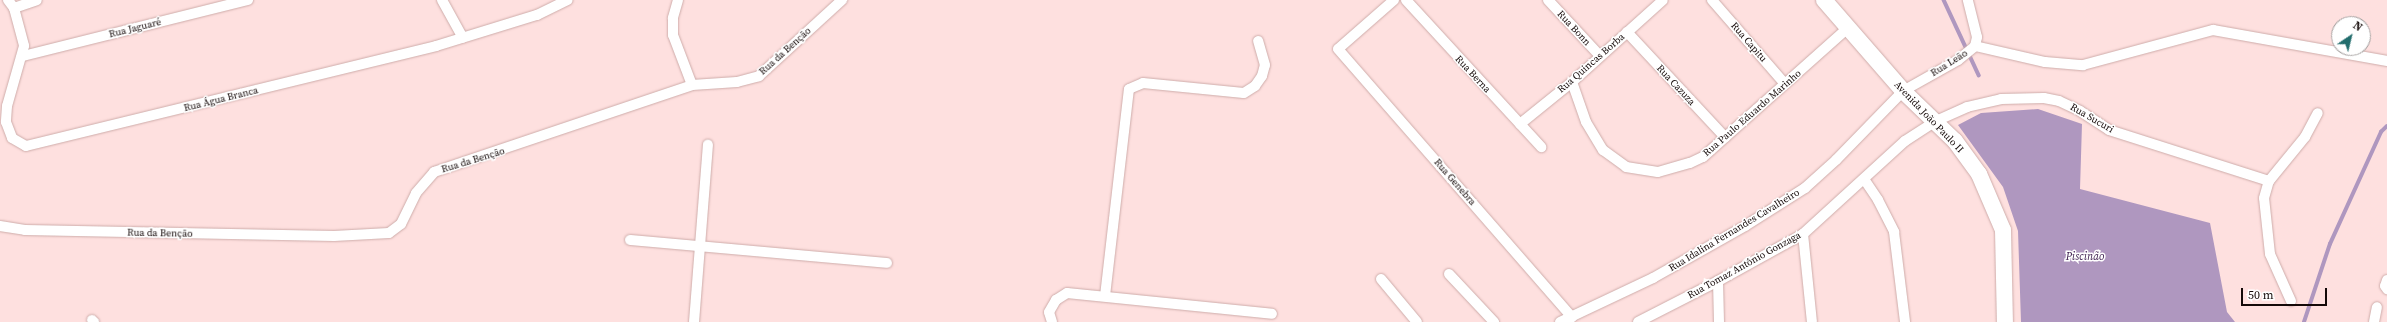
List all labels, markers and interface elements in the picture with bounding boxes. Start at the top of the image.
street label: Rua Bonn [1555,8,1593,48]
street label: Rua Jaguaré [108,16,162,40]
north arrow [2331,16,2371,56]
text: N [2350,18,2365,35]
street label: Rua Capitu [1728,20,1770,64]
street label: Rua da Benção [757,25,813,77]
street label: Rua Quincas Borba [1555,31,1627,95]
street label: Rua Leão [1928,47,1970,79]
street label: Rua Berna [1453,53,1493,95]
street label: Rua Cazuza [1654,62,1698,108]
street label: Rua Paulo Eduardo Marinho [1701,67,1803,159]
street label: Avenida João Paulo II [1892,79,1966,155]
street label: Rua Água Branca [183,84,259,114]
street label: Rua Sucuri [2068,101,2116,135]
street label: Rua da Benção [440,145,506,175]
street label: Rua Genebra [1432,156,1478,208]
street label: Rua Idalina Fernandes Cavalheiro [1666,186,1802,274]
street label: Rua da Benção [127,226,193,240]
street label: Rua Tomaz Antônio Gonzaga [1685,229,1803,301]
water label: Piscinão [2066,250,2104,264]
scale bar [2243,280,2329,306]
text: 50 m [2248,287,2274,303]

